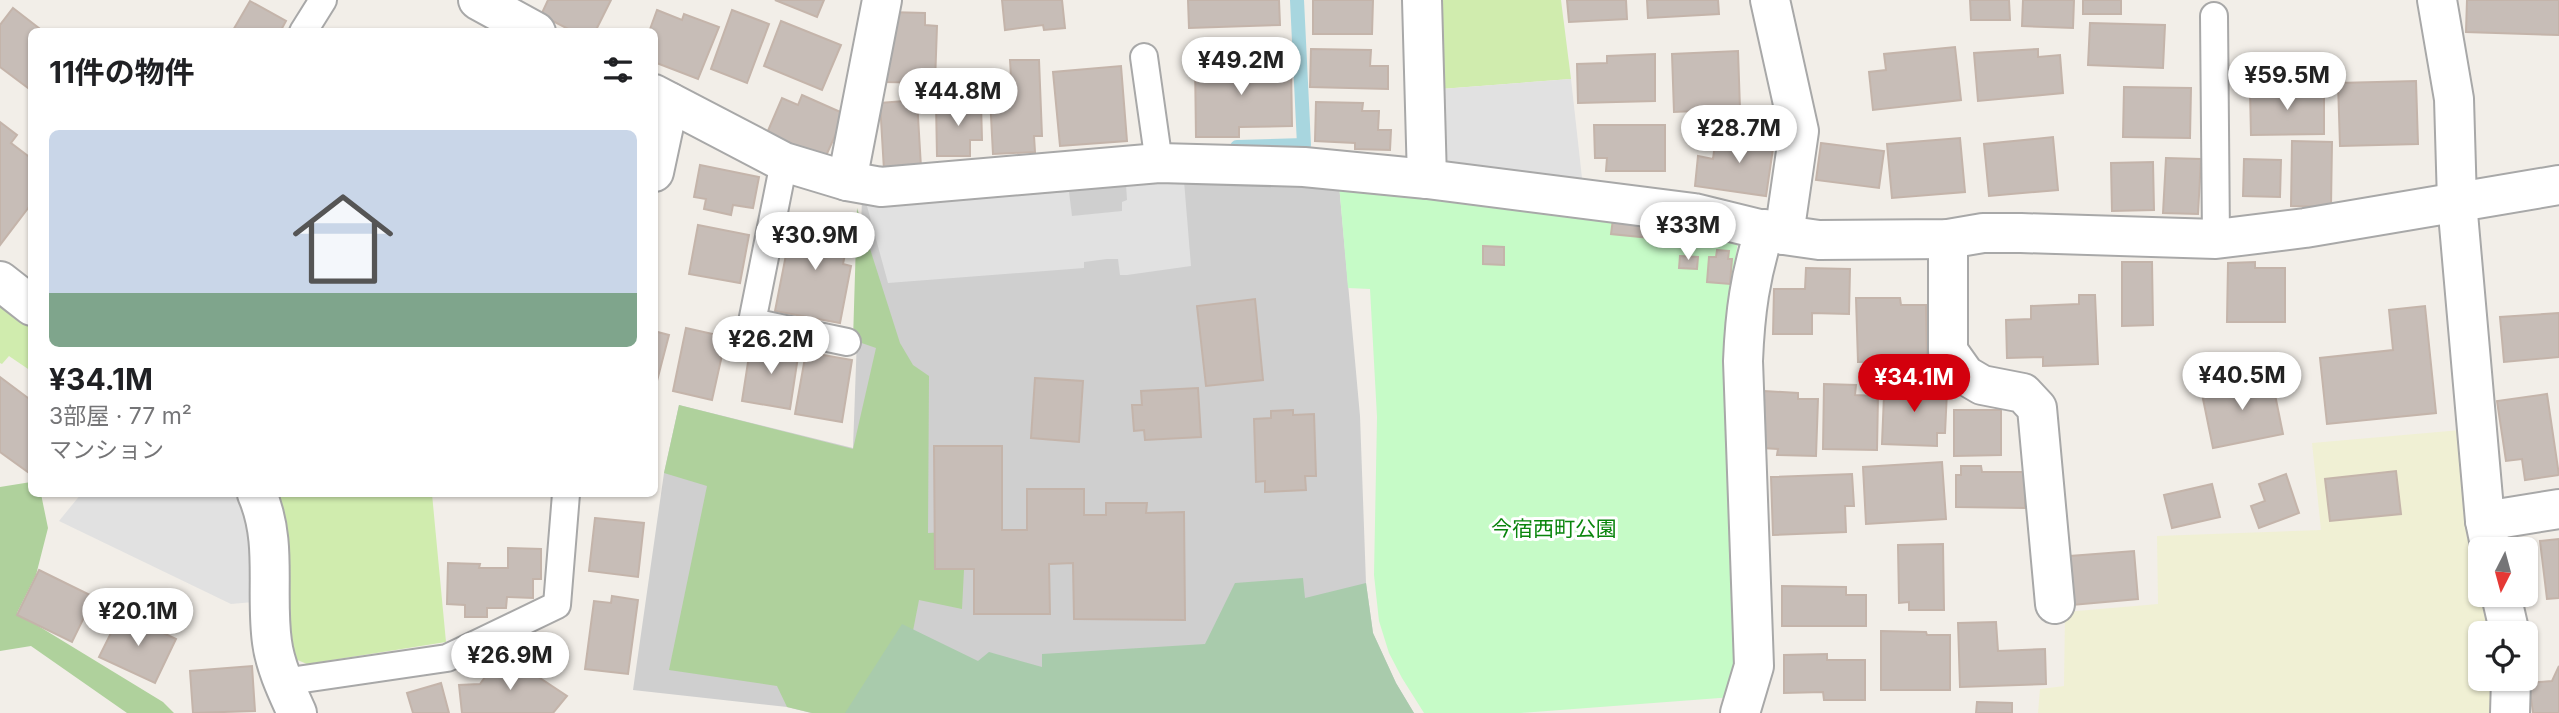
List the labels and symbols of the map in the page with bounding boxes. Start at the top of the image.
pin: ¥49.2M [1184,38,1298,97]
pin: ¥59.5M [2230,52,2344,112]
pin: ¥44.8M [901,68,1015,128]
pin: ¥28.7M [1682,106,1796,165]
pin: ¥33M [1647,202,1729,262]
pin: ¥30.9M [758,212,872,272]
pin: ¥26.2M [714,316,828,376]
pin: ¥40.5M [2185,352,2299,412]
pin: ¥34.1M [1857,354,1971,414]
park label: 今宿西町公園 [1491,516,1617,541]
north arrow [2468,537,2538,607]
pin: ¥20.1M [81,588,195,648]
pin: ¥26.9M [453,632,567,692]

